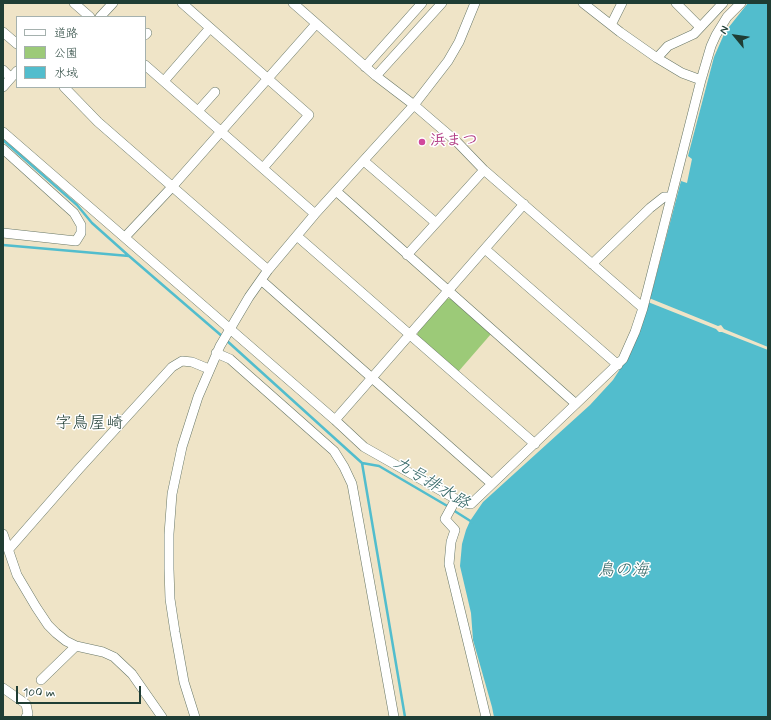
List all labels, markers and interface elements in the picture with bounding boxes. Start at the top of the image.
legend [16,16,146,88]
north arrow [715,16,755,56]
text: N [717,24,732,37]
text: 道路 [54,26,78,42]
text: 公園 [54,46,78,62]
text: 水域 [54,66,78,82]
place label: 浜まつ [430,132,478,152]
marker: 浜まつ [417,137,427,147]
district label: 字鳥屋崎 [55,414,123,434]
water label: 九号排水路 [389,453,473,515]
water label: 鳥の海 [598,561,648,581]
scale bar [18,678,143,704]
text: 100 m [23,685,55,701]

